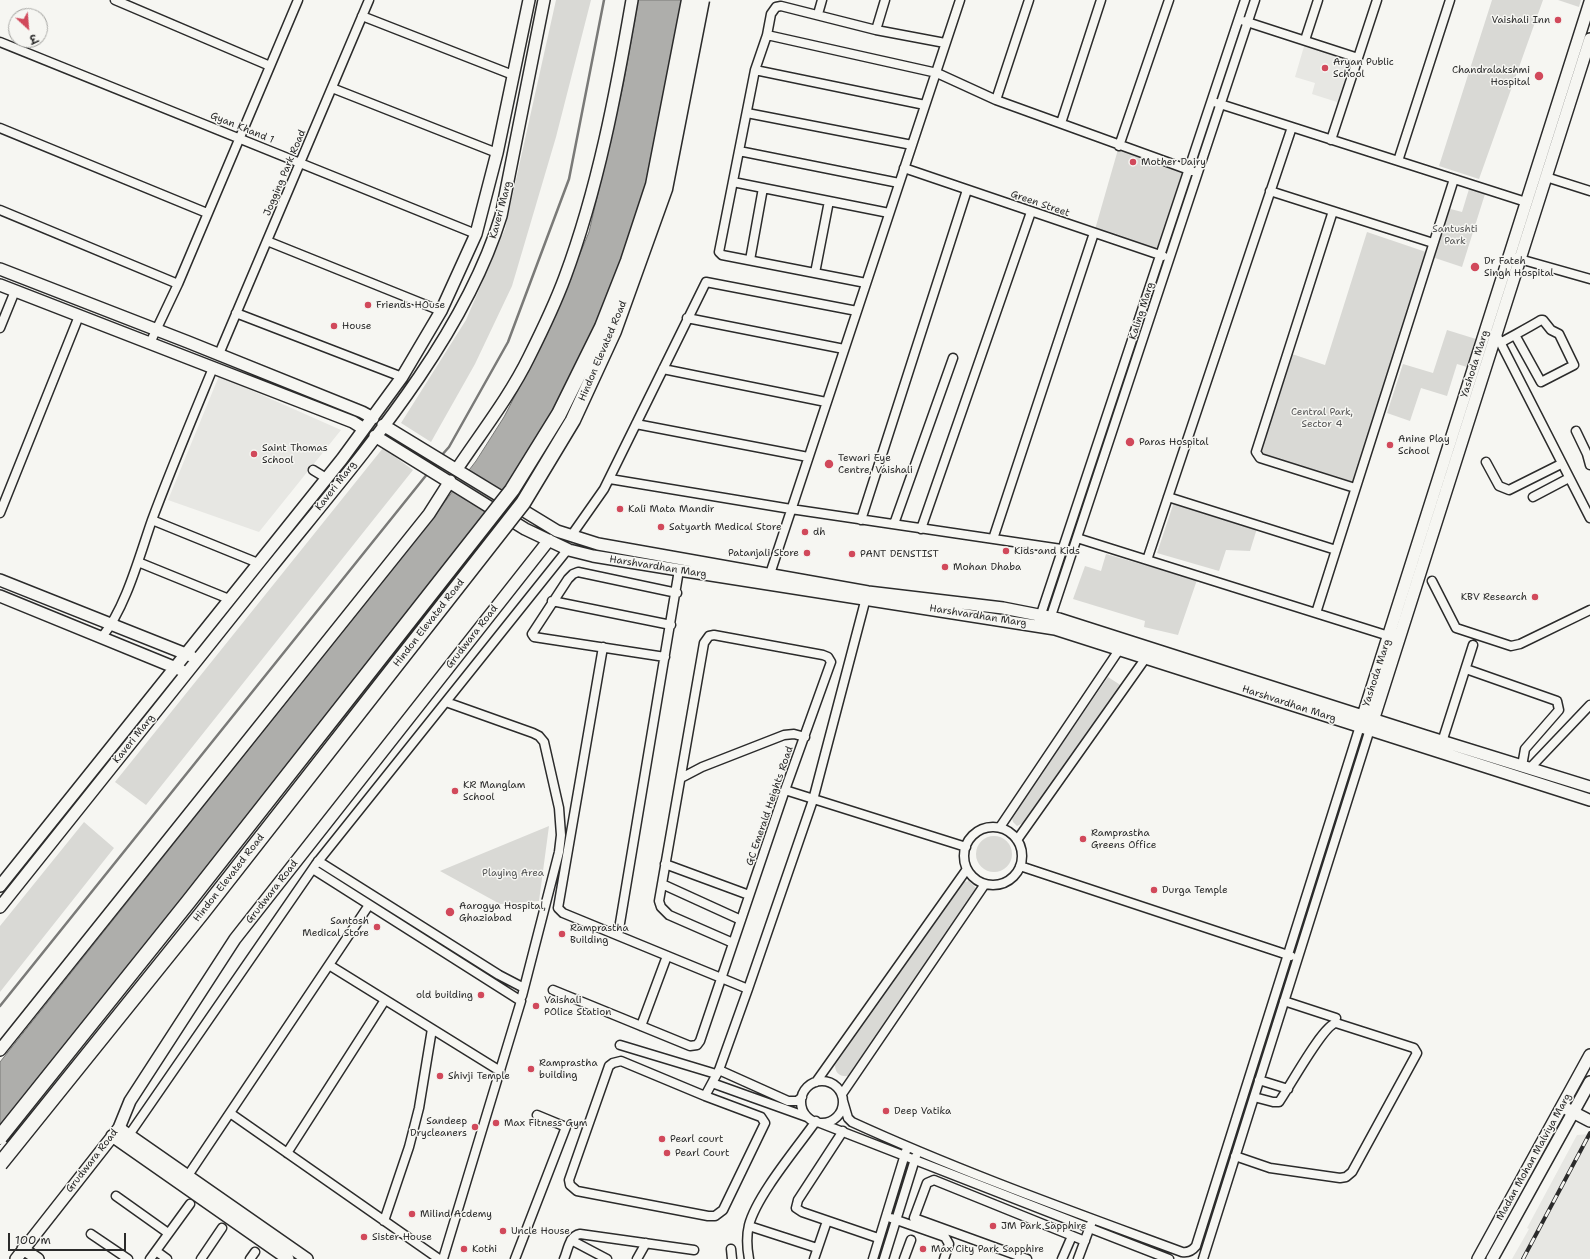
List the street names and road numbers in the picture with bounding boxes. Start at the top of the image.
street label: Gyan Khand 1 [208,110,276,146]
street label: Jogging Park Road [261,128,309,218]
street label: Kaveri Marg [488,180,514,240]
street label: Green Street [1009,188,1071,220]
street label: Kaling Marg [1127,281,1157,341]
street label: Hindon Elevated Road [576,299,630,403]
street label: Yashoda Marg [1458,329,1492,399]
street label: Kaveri Marg [313,459,359,513]
street label: Harshvardhan Marg [609,553,707,581]
street label: Hindon Elevated Road [391,577,467,669]
street label: Harshvardhan Marg [929,602,1027,630]
street label: Grudwara Road [443,603,501,671]
street label: Yashoda Marg [1360,638,1394,708]
street label: Harshvardhan Marg [1240,683,1338,725]
street label: Kaveri Marg [111,712,157,766]
street label: GC Emerald Heights Road [744,745,796,867]
street label: Hindon Elevated Road [191,832,267,924]
street label: Grudwara Road [243,858,301,926]
street label: Madan Mohan Malviya Marg [1494,1091,1574,1223]
street label: Grudwara Road [63,1127,121,1195]

